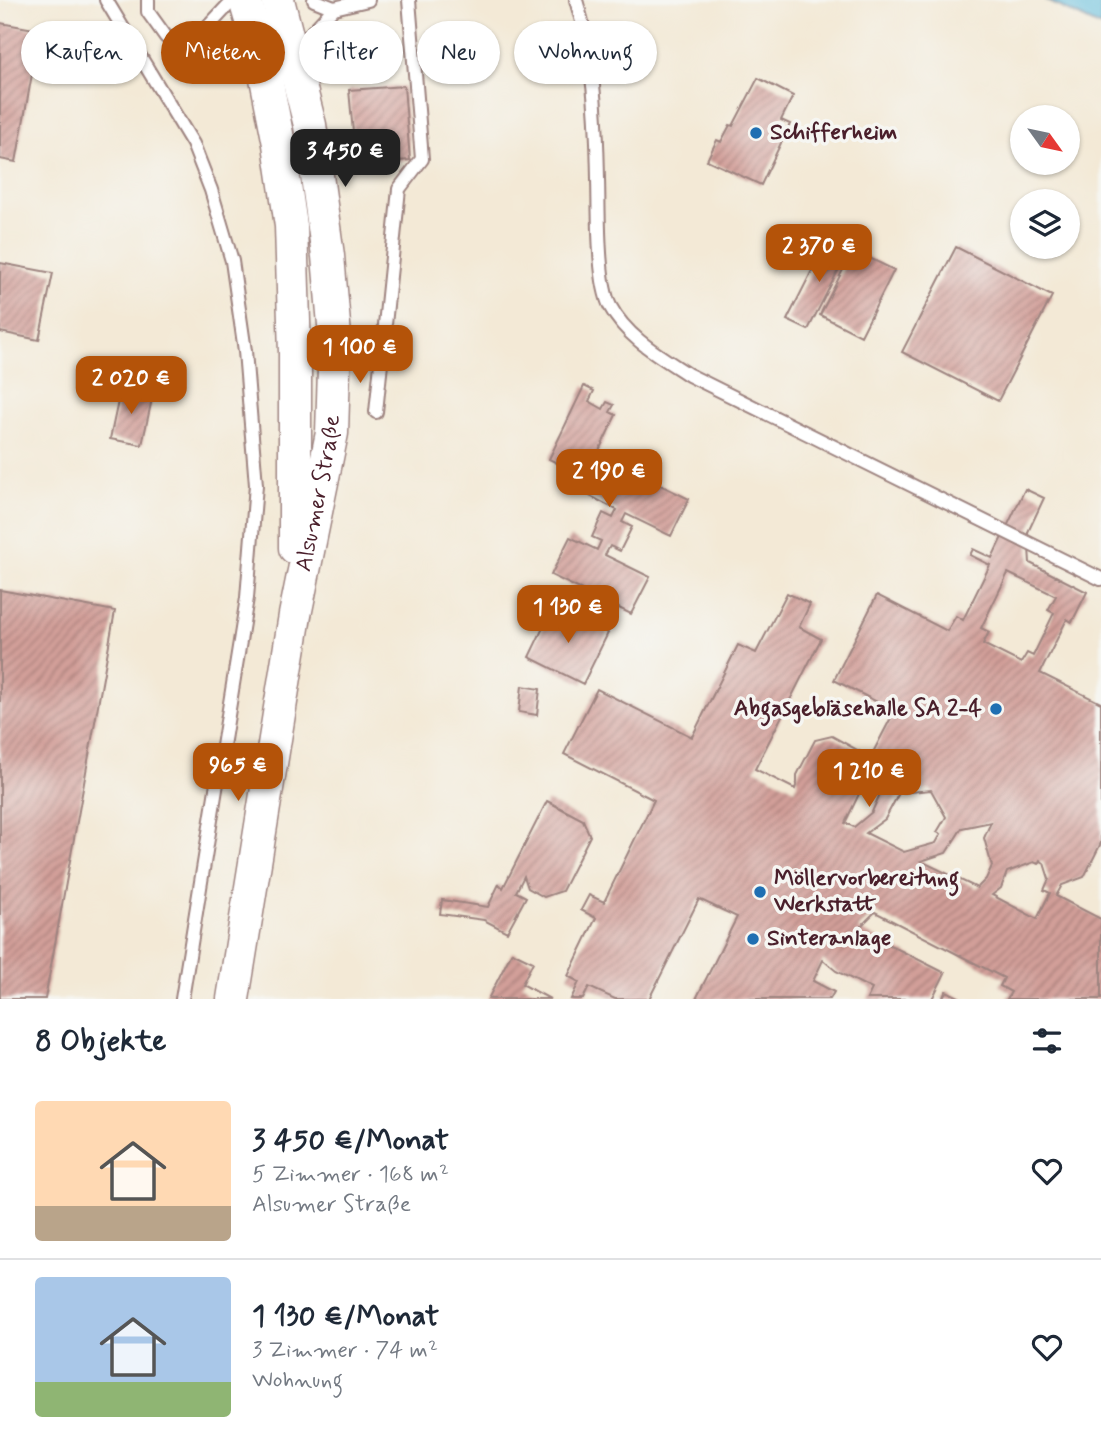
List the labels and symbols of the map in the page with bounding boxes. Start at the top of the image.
north arrow [1010,105,1080,175]
place label: Schifferheim [770,118,897,148]
marker: Schifferheim [748,125,764,141]
pin: 3 450 € [280,130,410,189]
pin: 2 370 € [754,224,884,284]
pin: 1 100 € [295,326,425,385]
pin: 2 020 € [66,356,196,416]
street label: Alsumer Straße [289,415,348,574]
pin: 2 190 € [544,449,674,509]
pin: 1 130 € [503,586,633,645]
place label: Abgasgebläsehalle SA 2-4 [734,694,983,727]
marker: Abgasgebläsehalle SA 2-4 [988,701,1004,717]
pin: 965 € [189,744,287,803]
pin: 1 210 € [804,750,934,809]
place label: Möllervorbereitung Werkstatt [773,864,959,920]
marker: Möllervorbereitung Werkstatt [752,884,768,900]
place label: Sinteranlage [767,924,891,954]
marker: Sinteranlage [745,931,761,947]

